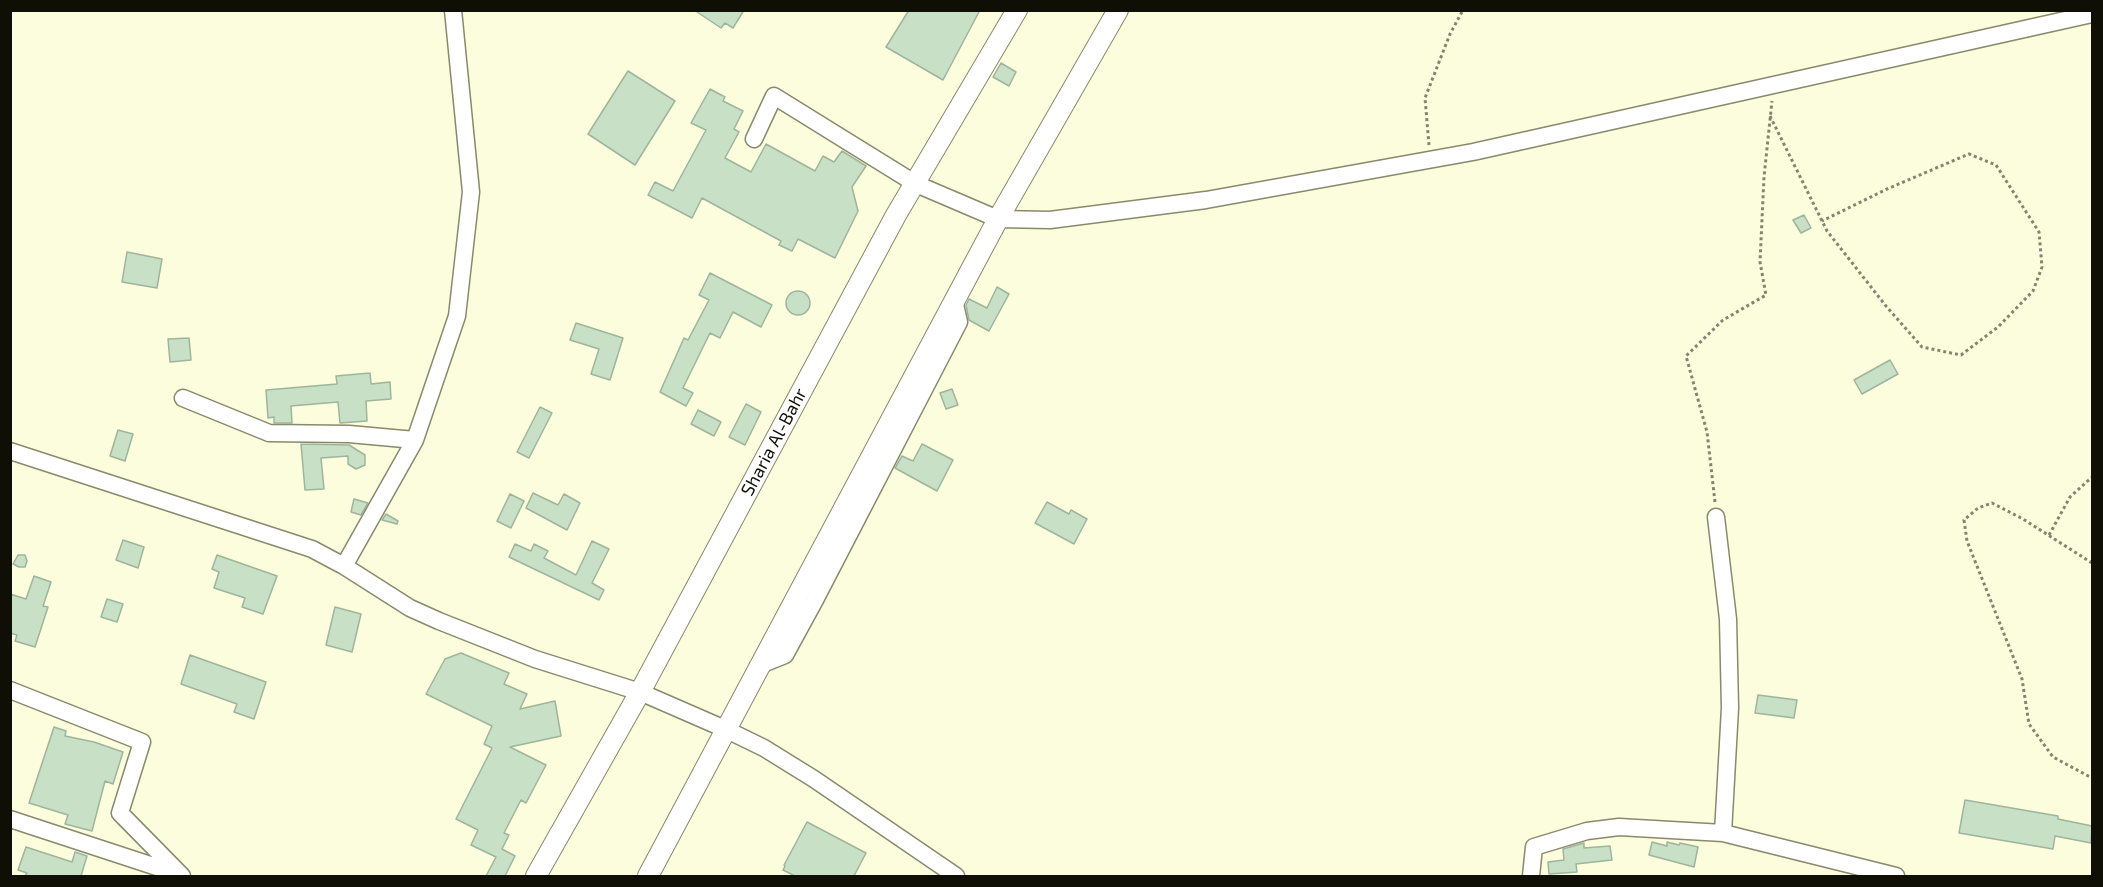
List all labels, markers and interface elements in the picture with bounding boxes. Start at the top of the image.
street label: Sharia Al-Bahr [737,384,811,500]

